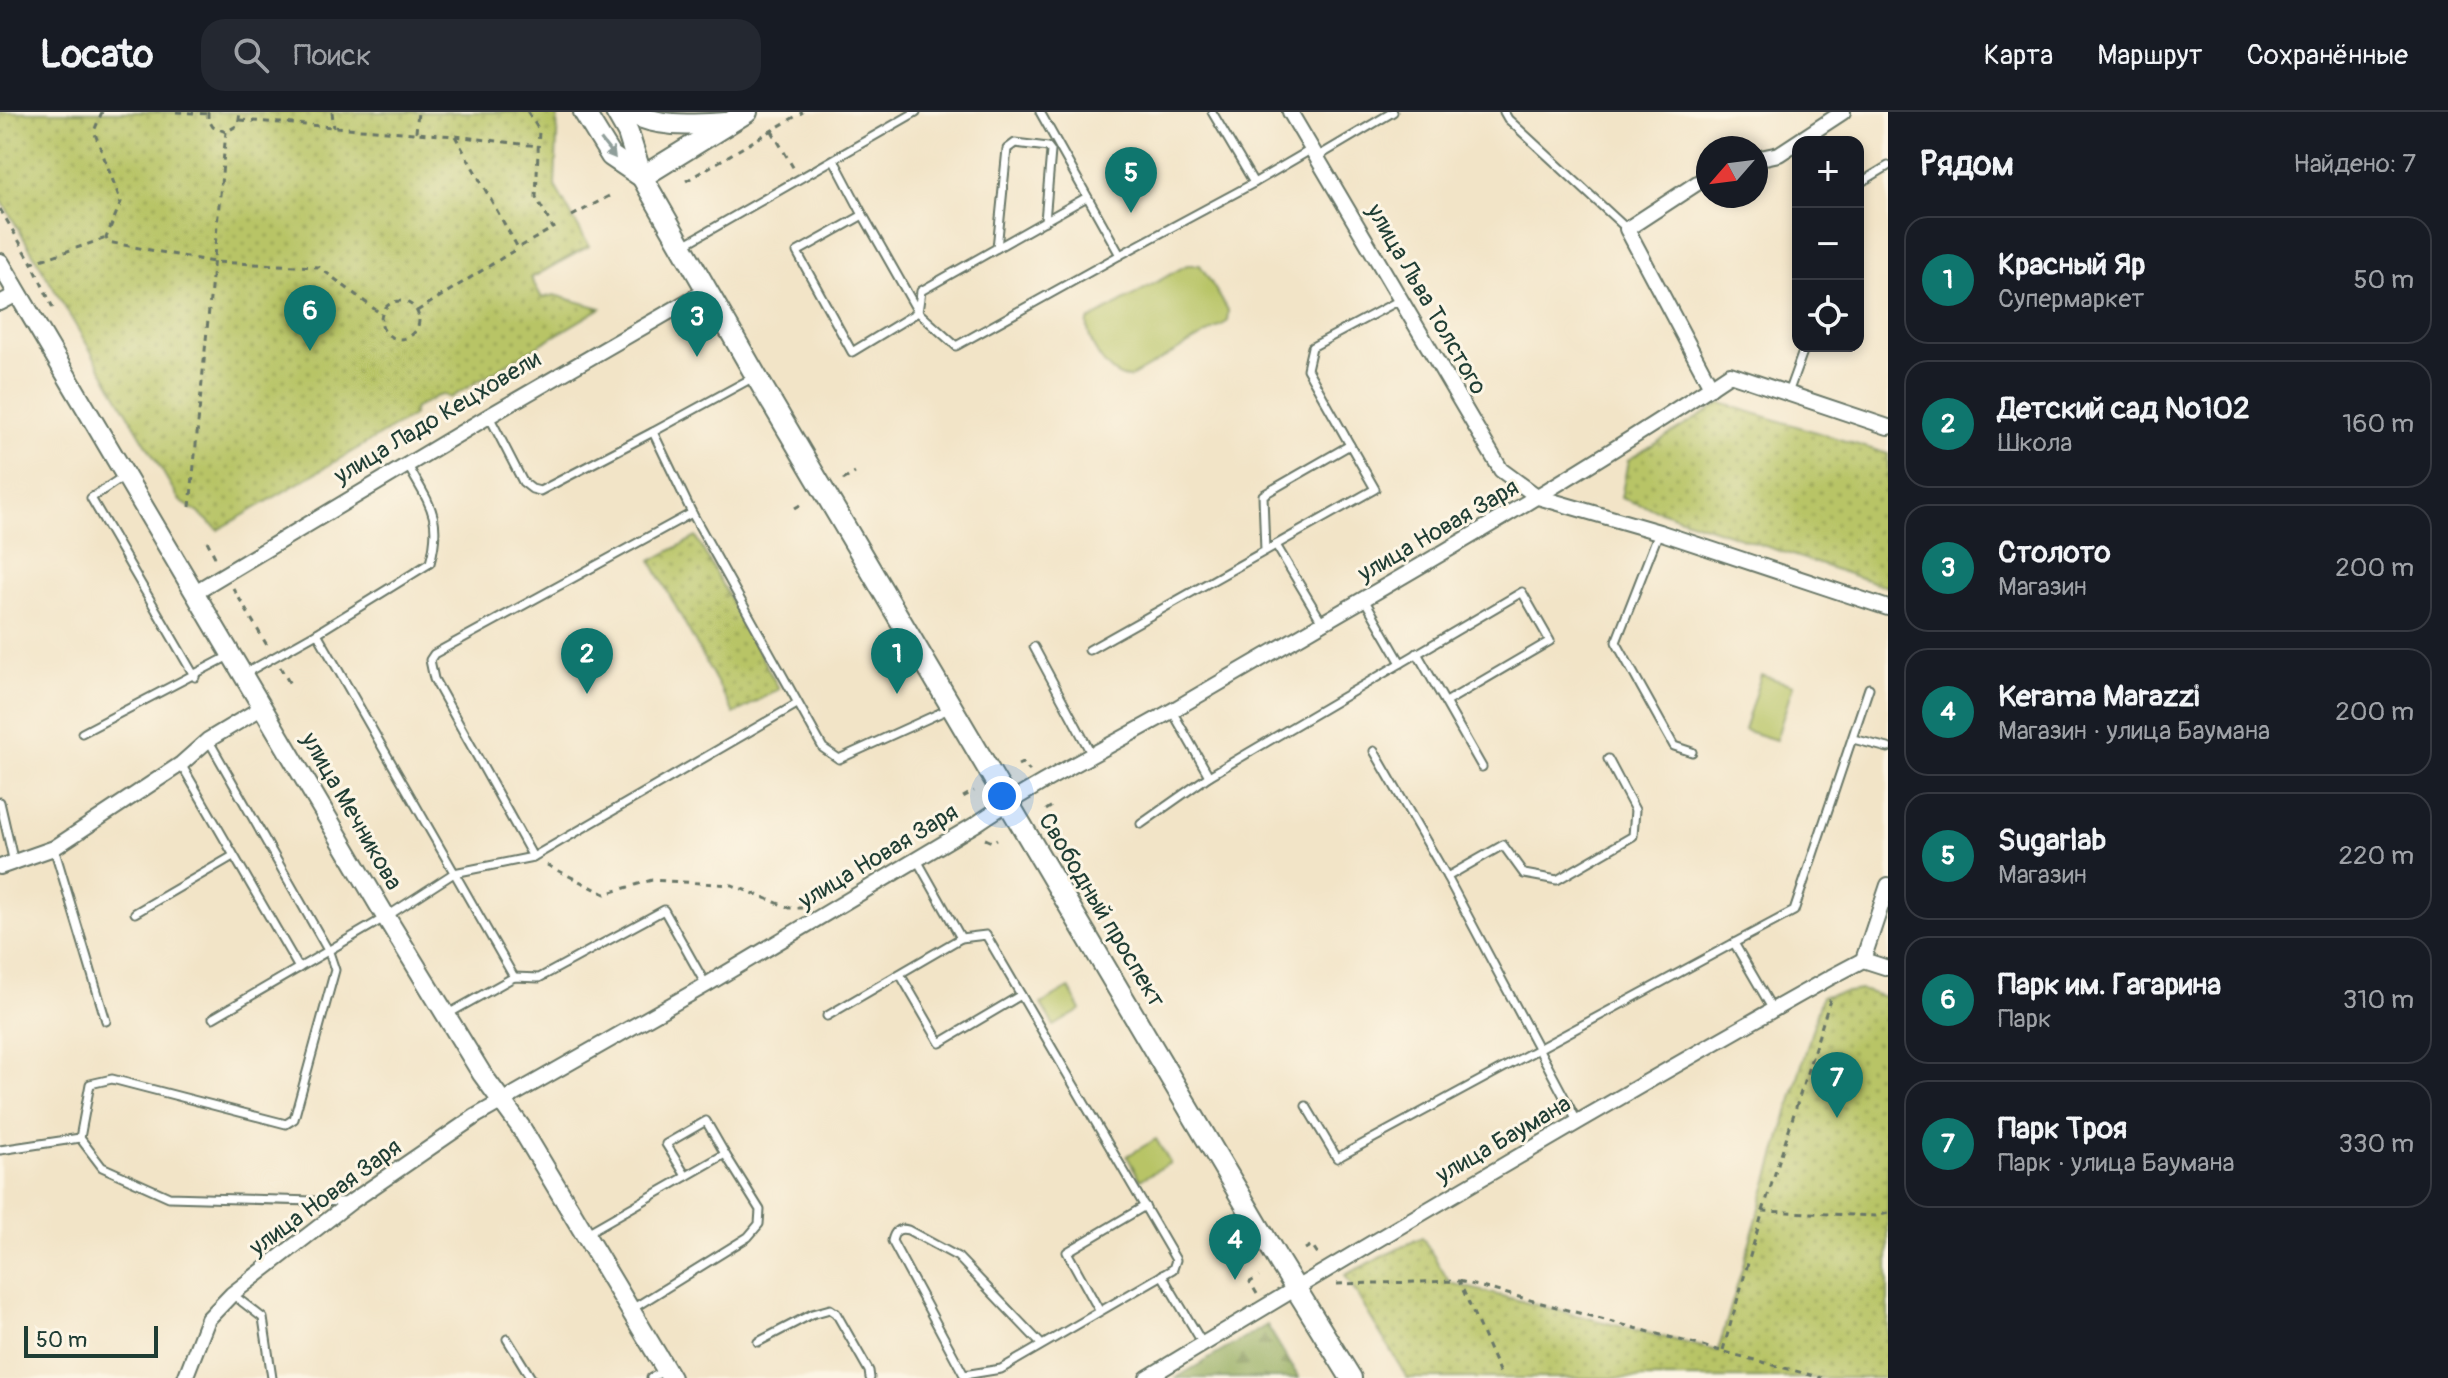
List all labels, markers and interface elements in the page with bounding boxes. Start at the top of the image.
search box [201,19,761,91]
text: Locato [40,31,153,79]
icon: search [229,33,273,77]
text: Поиск [293,37,372,74]
text: Карта [1984,38,2053,73]
text: Маршрут [2097,38,2203,73]
text: Сохранённые [2247,38,2408,73]
north arrow [1696,136,1768,208]
map controls [1792,136,1864,352]
button: + [1792,136,1864,208]
one-way arrow [600,139,616,159]
text: Рядом [1920,143,2014,186]
pin: 5 [1105,147,1157,213]
text: Найдено: 7 [2293,148,2416,180]
street label: улица Льва Толстого [1360,198,1493,400]
button: − [1792,208,1864,280]
text: Красный Яр [1998,246,2145,283]
text: 1 [1943,264,1953,296]
text: 50 m [2353,264,2414,296]
button: locate [1792,280,1864,352]
text: Супермаркет [1998,283,2144,315]
pin: 6 [284,285,336,351]
pin: 3 [671,291,723,357]
street label: улица Ладо Кецховели [328,344,546,491]
text: Детский сад №102 [1998,390,2250,427]
text: 2 [1941,408,1955,440]
text: 160 m [2342,408,2414,440]
text: Школа [1998,427,2072,459]
street label: улица Новая Заря [1352,473,1524,589]
text: Столото [1998,534,2111,571]
text: 3 [1941,552,1955,584]
text: 200 m [2335,552,2414,584]
text: Магазин [1998,571,2087,603]
pin: 2 [561,628,613,694]
pin: 1 [871,628,923,694]
text: Kerama Marazzi [1998,678,2199,715]
text: 4 [1940,696,1956,728]
text: 200 m [2335,696,2414,728]
text: Магазин · улица Баумана [1998,715,2270,747]
street label: улица Мечникова [294,726,408,895]
your location [982,776,1022,816]
street label: улица Новая Заря [792,797,963,916]
street label: Свободный проспект [1032,808,1171,1013]
text: Sugarlab [1998,822,2106,859]
text: 5 [1941,840,1955,872]
text: 220 m [2338,840,2414,872]
text: Магазин [1998,859,2087,891]
text: Парк им. Гагарина [1998,966,2221,1003]
text: 6 [1940,984,1956,1016]
text: 310 m [2343,984,2414,1016]
text: Парк [1998,1003,2051,1035]
pin: 7 [1811,1052,1863,1118]
street label: улица Баумана [1430,1089,1576,1190]
text: Парк Троя [1998,1110,2127,1147]
text: 7 [1941,1128,1955,1160]
text: 330 m [2338,1128,2414,1160]
street label: улица Новая Заря [243,1133,407,1263]
text: Парк · улица Баумана [1998,1147,2235,1179]
pin: 4 [1209,1214,1261,1280]
scale bar [24,1322,158,1358]
text: 50 m [36,1326,87,1354]

